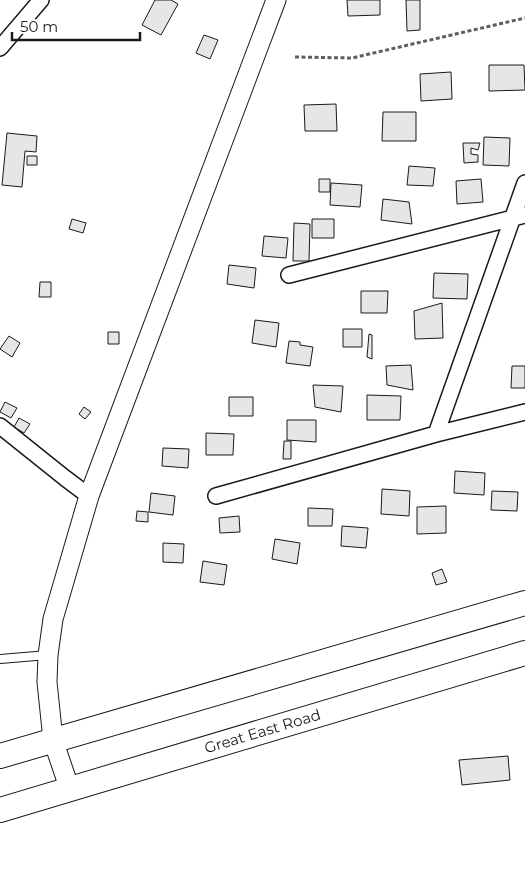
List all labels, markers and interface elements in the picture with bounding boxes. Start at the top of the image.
scale bar [12,10,140,42]
text: 50 m [20,17,58,36]
street label: Great East Road [202,705,323,757]

